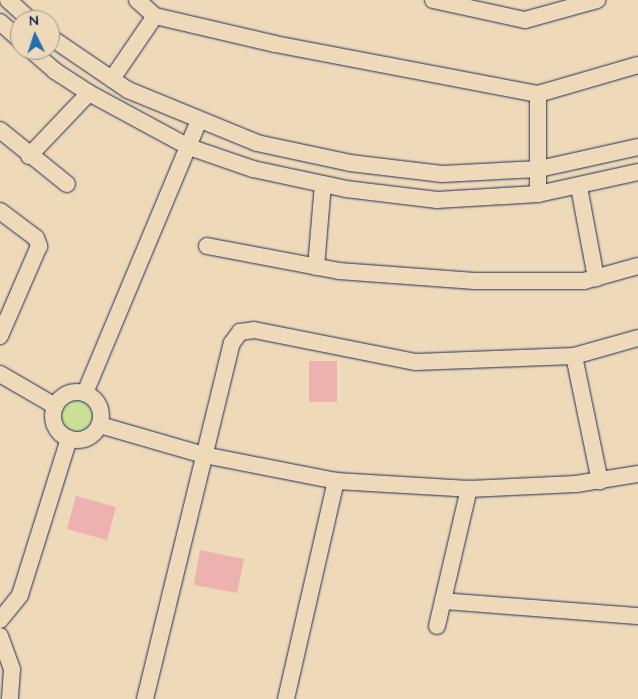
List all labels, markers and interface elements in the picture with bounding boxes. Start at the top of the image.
north arrow [10,10,60,60]
text: N [29,11,39,31]

